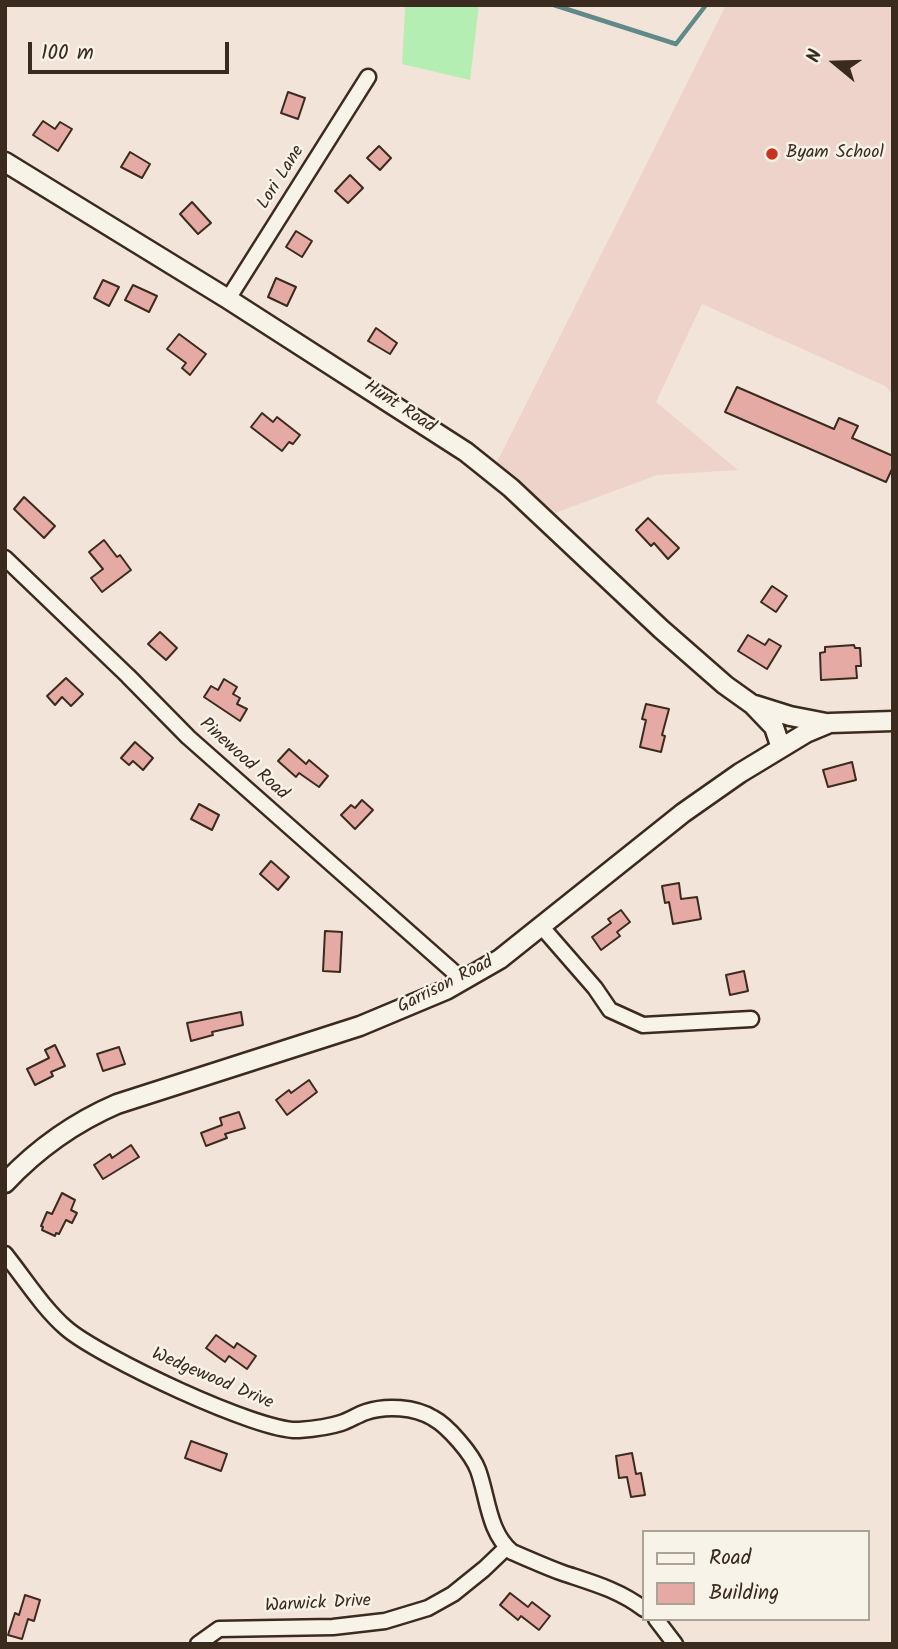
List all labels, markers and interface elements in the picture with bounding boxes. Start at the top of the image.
scale bar [32,28,233,72]
north arrow [800,28,870,98]
text: 100 m [41,37,94,70]
text: N [799,46,831,67]
street label: Lori Lane [254,142,310,214]
place label: Byam School [786,143,884,165]
marker: Byam School [764,146,780,162]
street label: Hunt Road [359,377,439,439]
street label: Pinewood Road [194,714,292,806]
street label: Garrison Road [395,953,497,1019]
street label: Wedgewood Drive [148,1345,276,1415]
legend [642,1530,870,1621]
text: Road [709,1542,751,1575]
text: Building [709,1577,779,1610]
street label: Warwick Drive [264,1591,372,1619]

